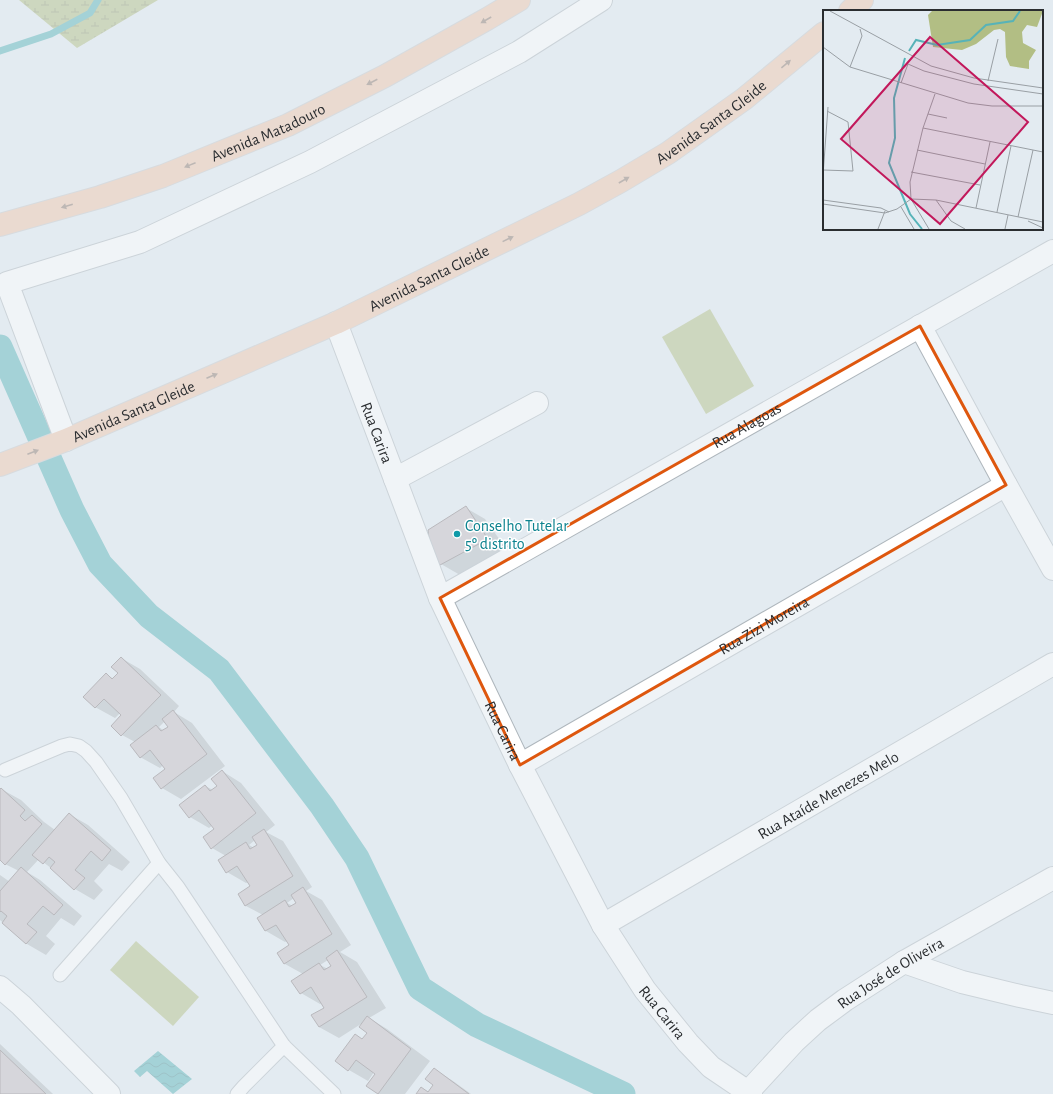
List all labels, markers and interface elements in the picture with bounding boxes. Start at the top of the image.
inset map [823,10,1043,230]
one-way arrow [480,16,492,23]
one-way arrow [781,59,792,68]
street label: Avenida Santa Gleide [653,77,769,167]
one-way arrow [366,79,377,85]
street label: Avenida Matadouro [209,101,328,165]
one-way arrow [184,162,195,168]
one-way arrow [618,176,630,183]
one-way arrow [60,203,72,209]
one-way arrow [502,236,514,242]
street label: Avenida Santa Gleide [366,242,492,315]
one-way arrow [207,373,219,379]
street label: Avenida Santa Gleide [70,378,197,445]
street label: Rua Carira [358,400,395,465]
street label: Rua Alagoas [710,400,784,451]
one-way arrow [27,449,39,455]
place label: Conselho Tutelar 5º distrito [465,518,569,552]
marker: Conselho Tutelar 5º distrito [452,529,462,539]
street label: Rua Zizi Moreira [716,593,812,658]
street label: Rua Carira [482,699,524,763]
street label: Rua Ataíde Menezes Melo [755,748,902,842]
street label: Rua José de Oliveira [834,934,946,1012]
street label: Rua Carira [636,983,688,1042]

